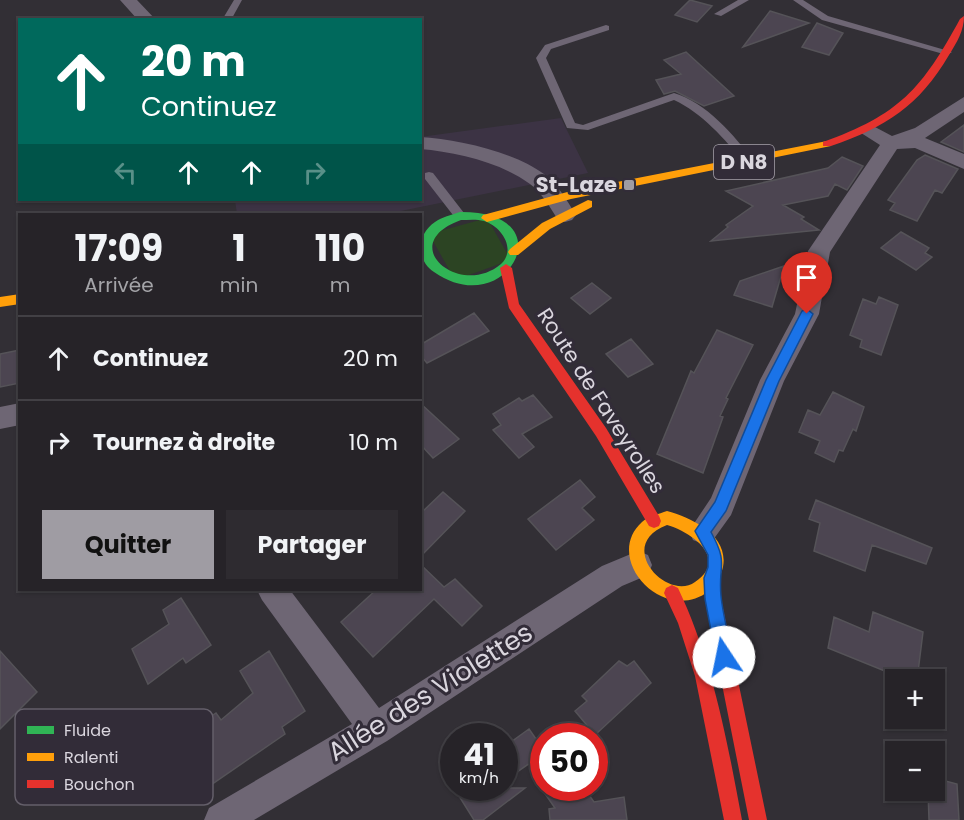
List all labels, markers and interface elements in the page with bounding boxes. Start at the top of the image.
text: 20 m [141,32,246,91]
icon: ahead [42,42,120,120]
text: Continuez [141,88,276,125]
road number: D N8 [714,145,774,179]
icon: left [109,156,142,189]
icon: ahead [172,156,205,189]
icon: ahead [235,156,268,189]
icon: right [298,156,331,189]
place label: St-Laze [536,170,617,199]
marker: St-Laze [622,178,636,192]
text: 17:09 [75,223,163,274]
text: 1 [232,223,246,274]
text: 110 [315,223,365,274]
pin [781,252,832,314]
icon: arrive [790,261,823,294]
text: Arrivée [84,271,154,299]
text: min [220,271,258,299]
text: m [330,271,350,299]
street label: Route de Faveyrolles [531,302,672,499]
icon: ahead [42,342,75,375]
text: Continuez [93,343,208,374]
text: 20 m [343,343,398,374]
icon: right [42,426,75,459]
text: Tournez à droite [93,427,275,458]
text: 10 m [349,427,398,458]
button: Quitter [42,510,214,579]
button: Partager [226,510,398,579]
street label: Allée des Violettes [321,614,539,770]
position arrow [692,625,756,689]
map controls [885,669,945,801]
button: + [885,669,945,729]
legend [15,709,213,805]
text: Fluide [64,719,111,742]
speed limit sign: 50 [530,723,608,801]
text: 41 [463,733,495,776]
button: − [885,741,945,801]
text: Ralenti [64,746,118,769]
text: km/h [459,767,499,788]
text: Bouchon [64,773,135,796]

